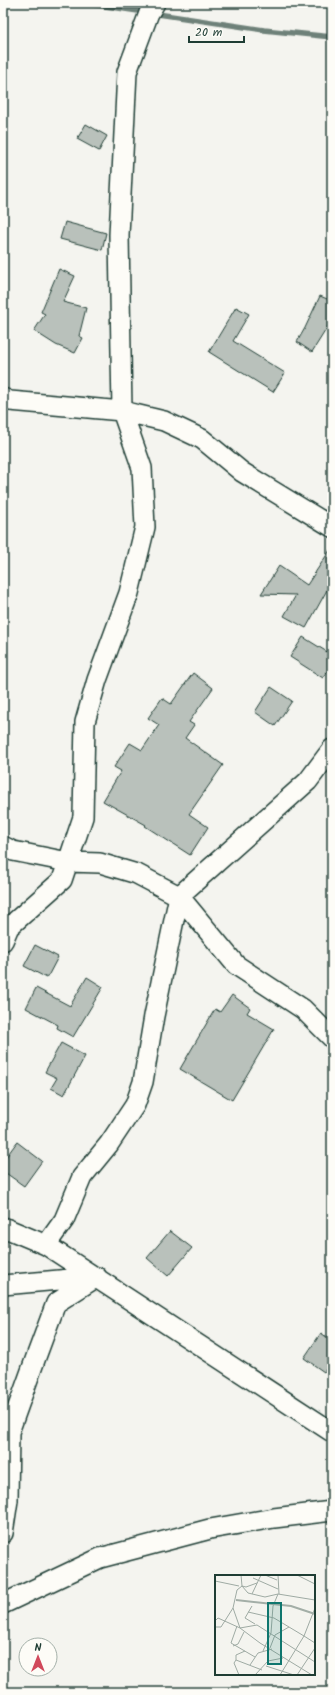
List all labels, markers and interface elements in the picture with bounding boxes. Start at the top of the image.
scale bar [189,18,244,44]
text: 20 m [195,23,223,42]
inset map [215,1575,315,1675]
north arrow [18,1637,58,1677]
text: N [35,1639,42,1657]

